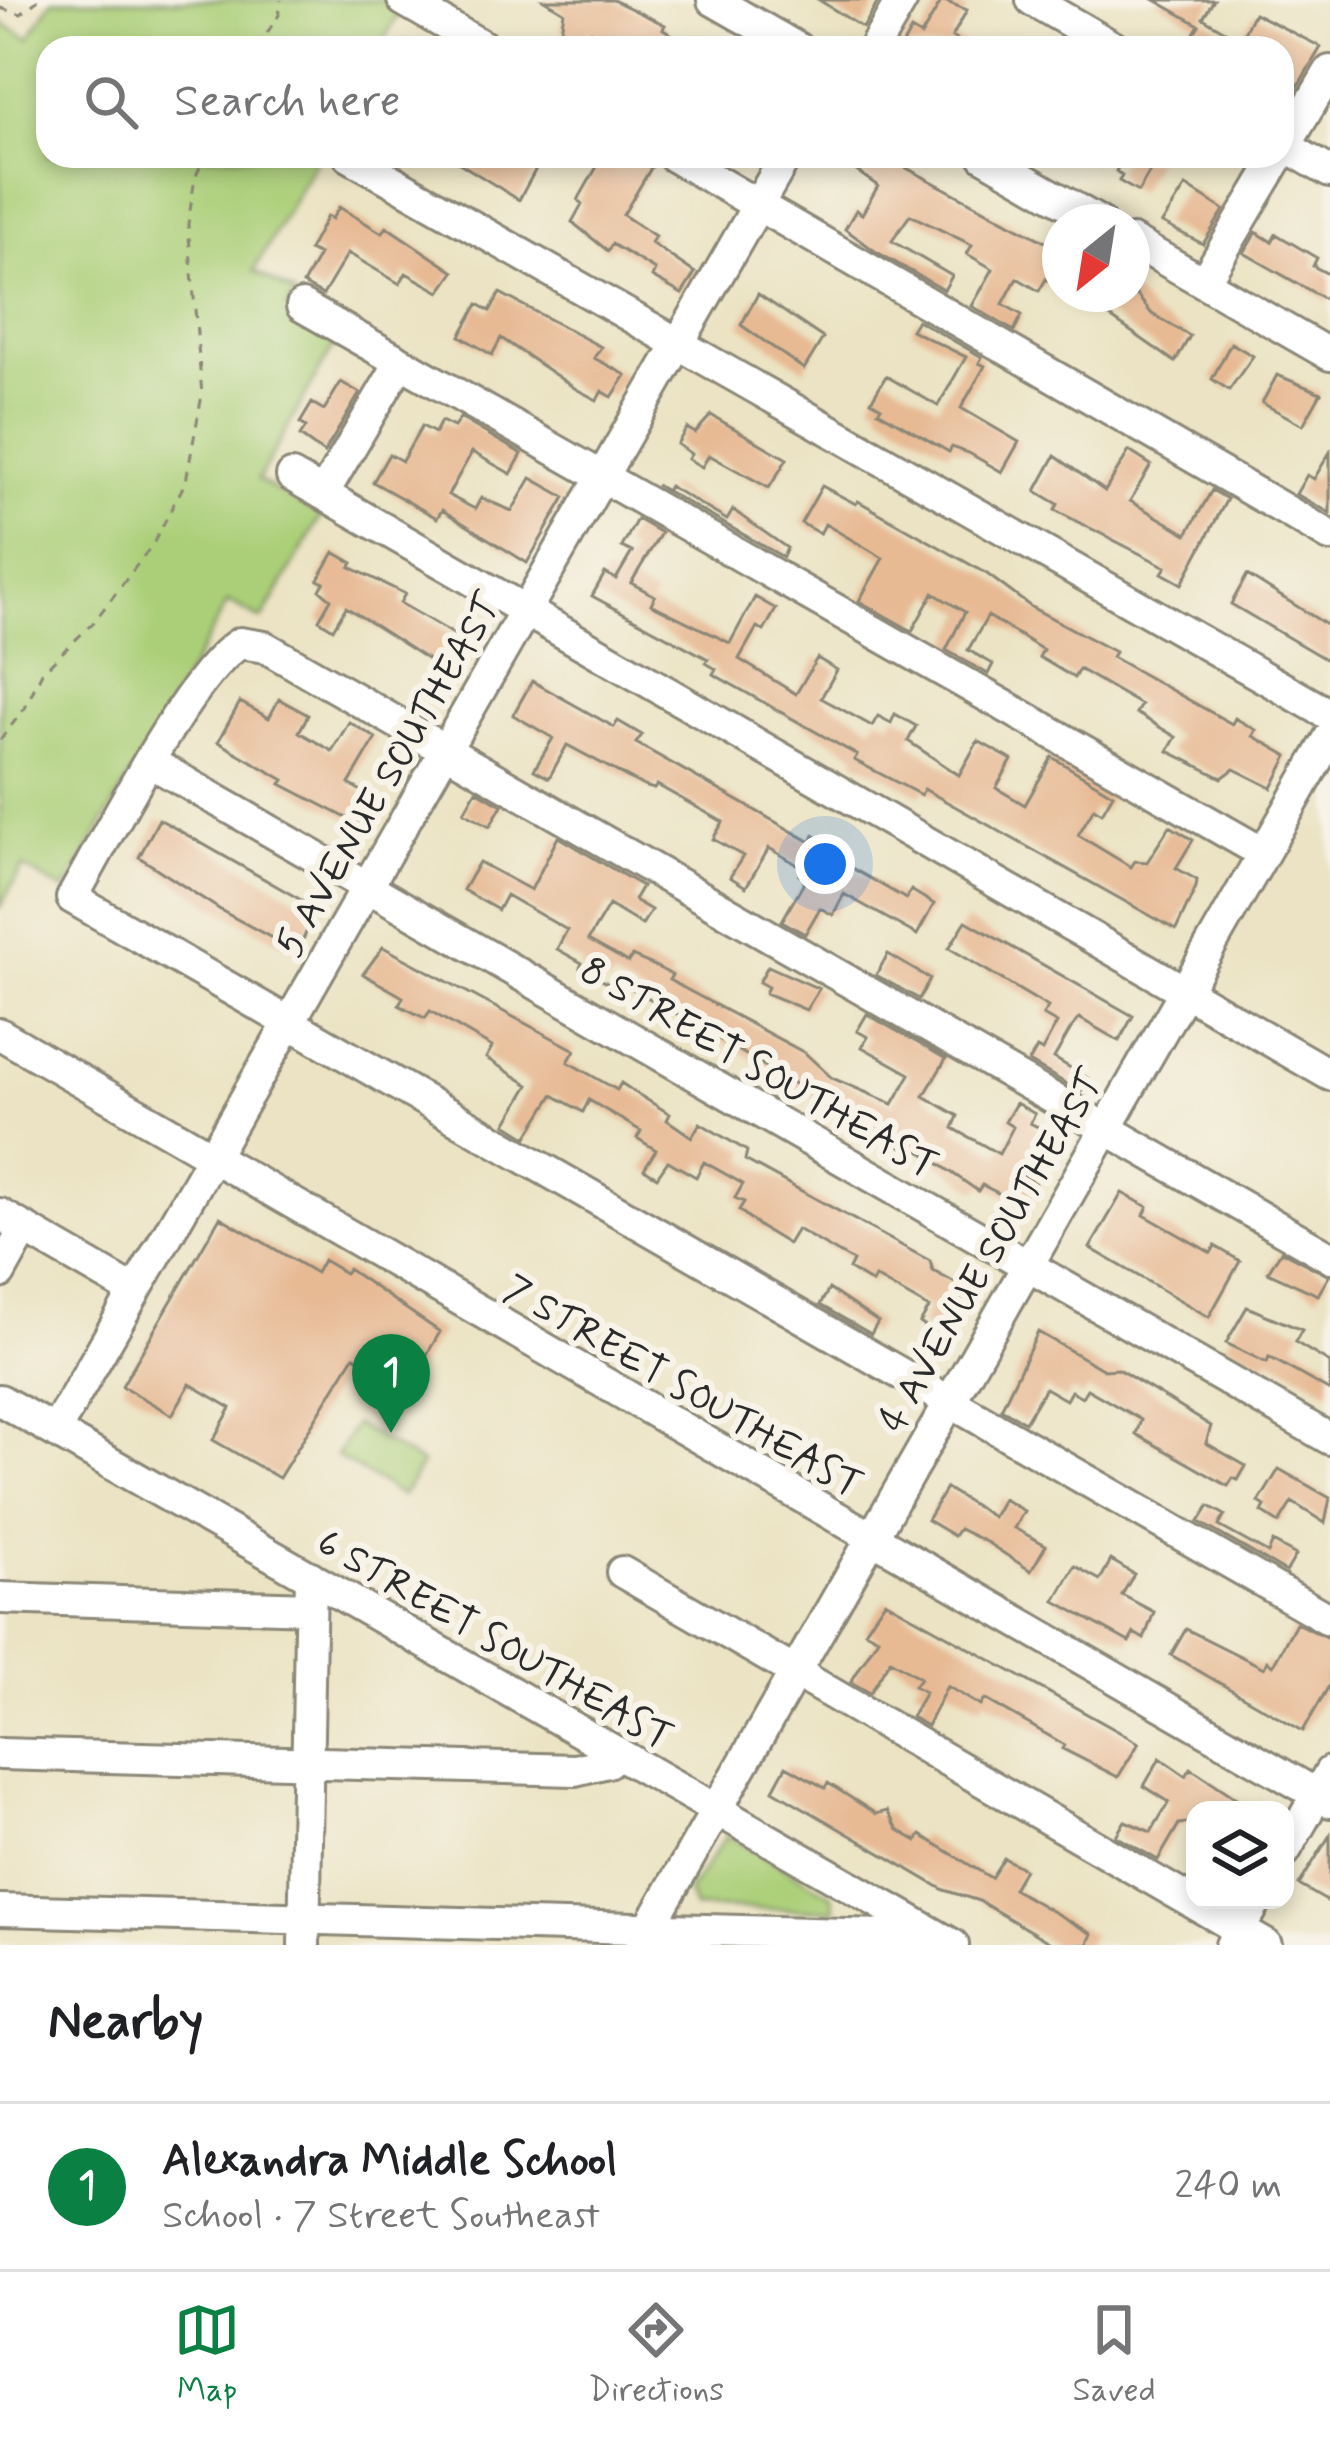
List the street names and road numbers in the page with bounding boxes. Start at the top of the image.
street label: 5 AVENUE SOUTHEAST [265,584,516,967]
street label: 8 STREET SOUTHEAST [570,946,946,1192]
street label: 4 AVENUE SOUTHEAST [868,1060,1119,1442]
street label: 7 STREET SOUTHEAST [493,1264,871,1512]
street label: 6 STREET SOUTHEAST [307,1518,681,1764]

